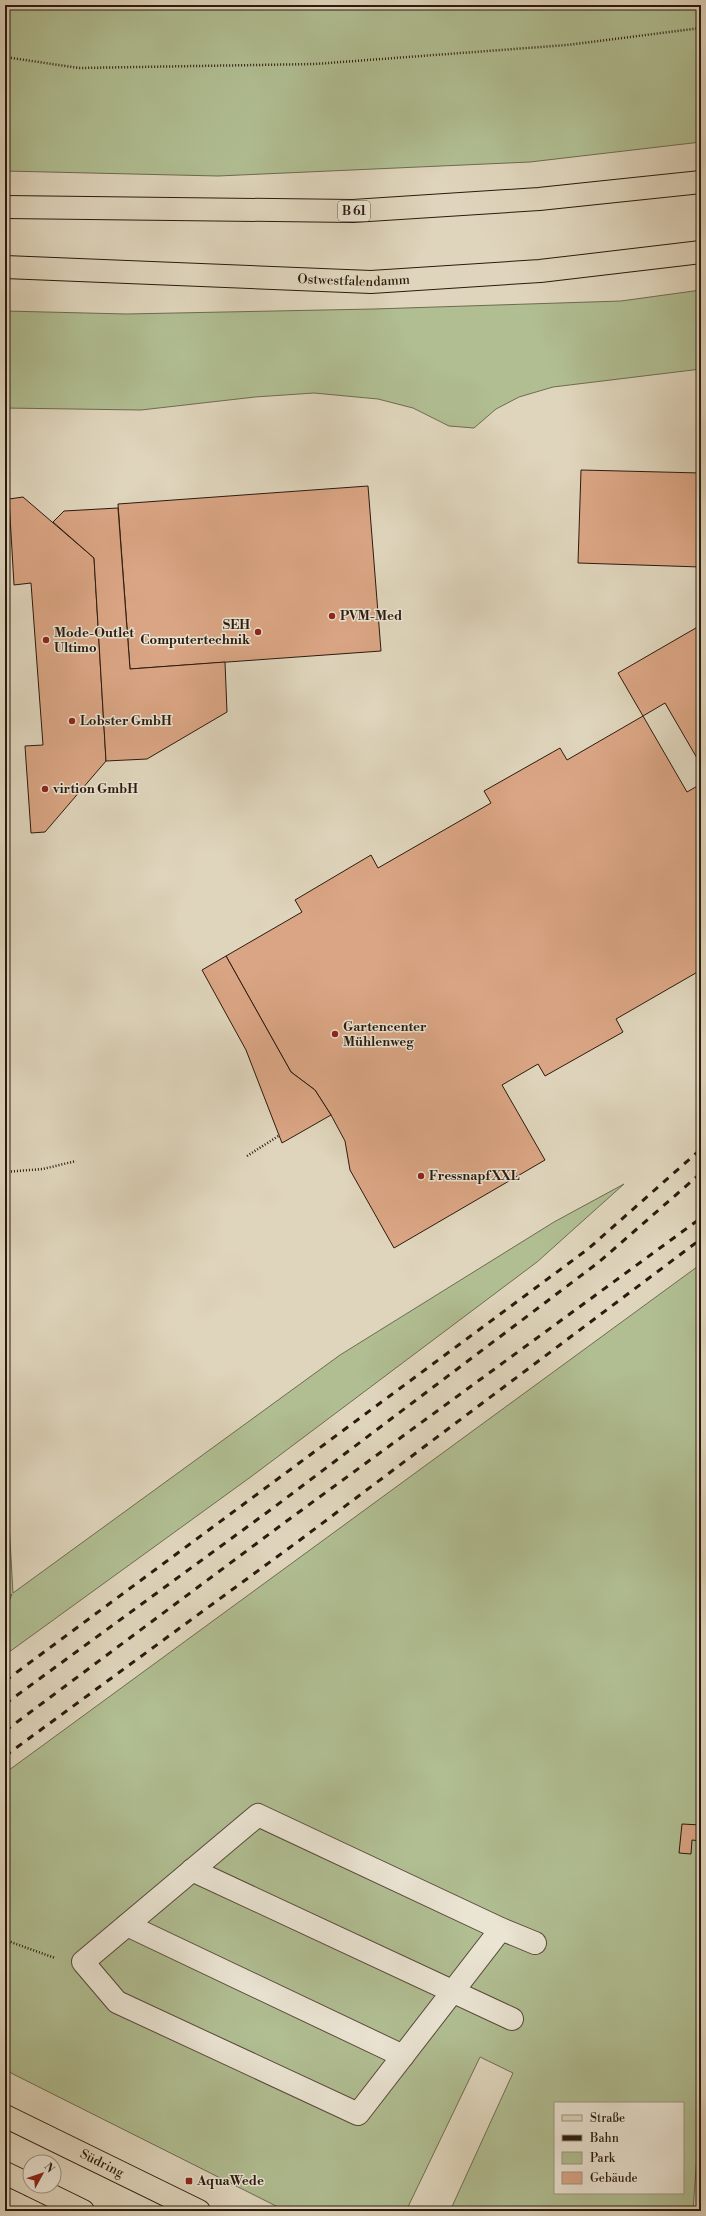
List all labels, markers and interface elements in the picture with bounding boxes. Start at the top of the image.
road number: B 61 [338,201,370,221]
street label: Ostwestfalendamm [297,271,411,290]
place label: PVM-Med [340,608,402,624]
marker: PVM-Med [327,611,337,621]
place label: SEH Computertechnik [140,617,251,648]
place label: Mode-Outlet Ultimo [54,625,134,656]
marker: SEH Computertechnik [253,627,263,637]
marker: Mode-Outlet Ultimo [41,635,51,645]
place label: Lobster GmbH [80,713,172,729]
marker: Lobster GmbH [67,716,77,726]
place label: virtion GmbH [52,781,138,797]
marker: virtion GmbH [40,784,50,794]
place label: Gartencenter Mühlenweg [343,1019,427,1050]
marker: Gartencenter Mühlenweg [330,1029,340,1039]
place label: Fressnapf XXL [429,1168,520,1184]
marker: Fressnapf XXL [416,1171,426,1181]
legend [554,2102,684,2194]
text: Straße [590,2111,625,2126]
text: Bahn [589,2131,619,2146]
street label: Südring [77,2146,127,2181]
text: Park [590,2151,616,2166]
north arrow [22,2154,62,2194]
text: N [41,2160,57,2176]
text: Gebäude [590,2171,638,2186]
place label: AquaWede [196,2173,264,2189]
marker: AquaWede [184,2176,194,2186]

